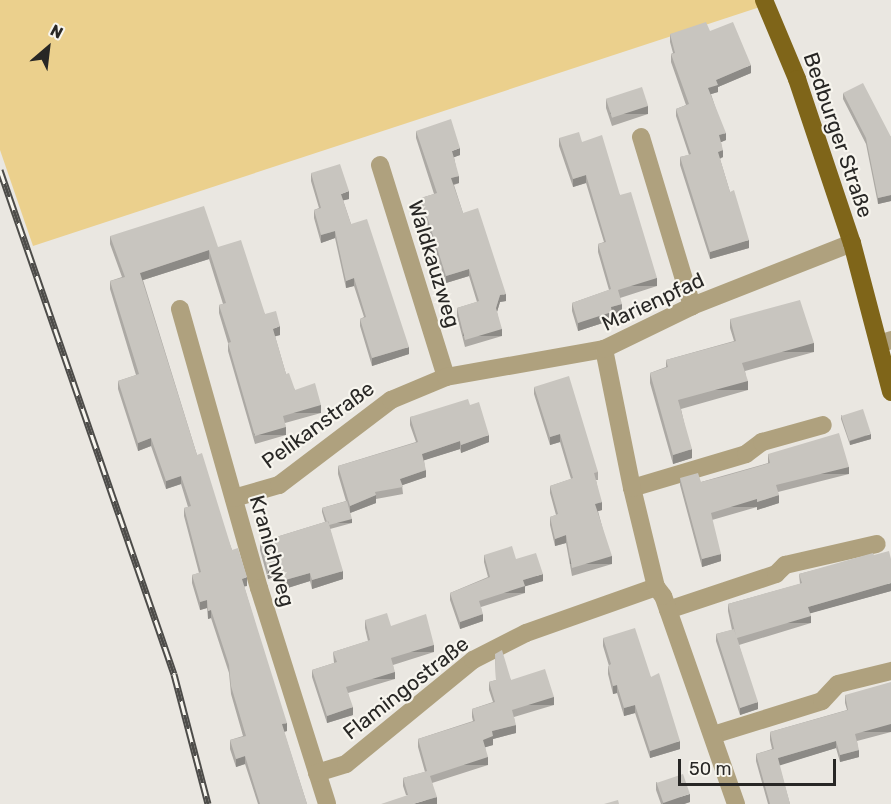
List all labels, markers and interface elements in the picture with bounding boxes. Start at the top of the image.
north arrow [18,18,78,78]
text: N [47,21,66,43]
street label: Bedburger Straße [798,49,878,221]
street label: Waldkauzweg [403,197,465,331]
street label: Marienpfad [598,267,708,337]
street label: Pelikanstraße [257,376,379,474]
street label: Kranichweg [244,492,300,610]
street label: Flamingostraße [338,631,474,745]
scale bar [681,747,838,785]
text: 50 m [689,758,732,780]

